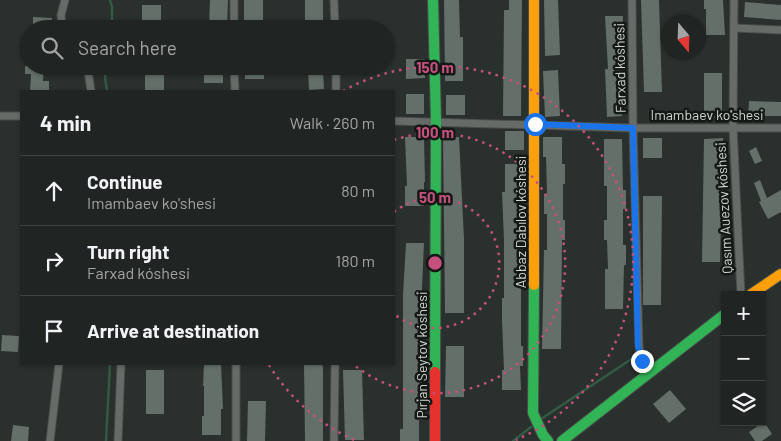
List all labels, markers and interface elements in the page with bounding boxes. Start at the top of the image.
north arrow [661,15,706,60]
search box [20,20,395,75]
street label: Farxad kóshesi [610,23,629,113]
icon: search [38,34,66,62]
text: Search here [78,36,177,59]
text: 150 m [416,58,454,76]
street label: Imambaev ko'shesi [651,106,763,123]
text: 4 min [40,110,91,135]
text: Walk · 260 m [290,113,375,132]
route start [524,113,547,136]
text: 100 m [416,123,454,141]
street label: Qasım Auezov kóshesi [712,142,735,274]
street label: Abbaz Dabılov kóshesi [512,156,529,288]
text: Continue [87,170,163,193]
icon: ahead [40,177,68,205]
text: 80 m [341,181,375,200]
text: 50 m [419,188,451,206]
text: Imambaev ko'shesi [87,193,216,212]
text: Turn right [87,240,169,263]
icon: right [40,247,68,275]
text: 180 m [336,251,375,270]
centre of rings [426,254,444,272]
text: Farxad kóshesi [87,263,190,282]
map controls [721,291,766,426]
button: + [721,291,766,336]
street label: Pırjan Seytov kóshesi [413,292,430,418]
icon: arrive [40,317,68,345]
text: Arrive at destination [87,319,259,342]
button: − [721,336,766,381]
route end [631,350,654,373]
button: layers [721,381,766,426]

